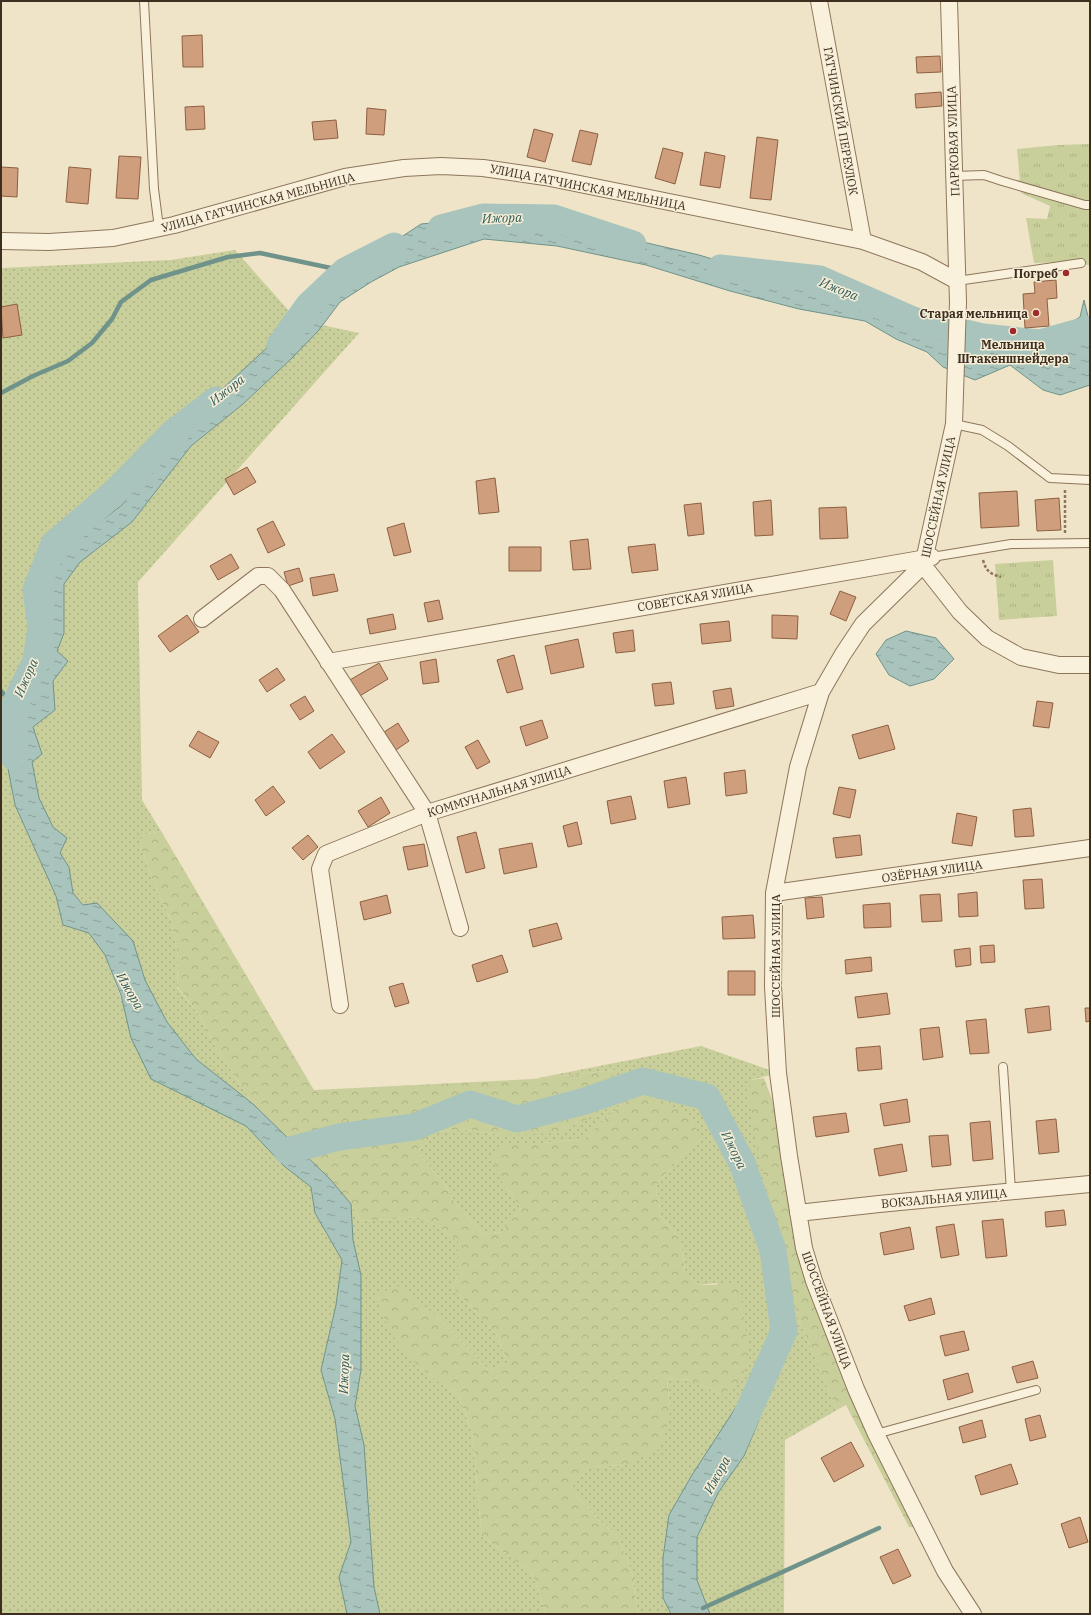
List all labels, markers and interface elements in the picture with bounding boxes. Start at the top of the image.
street label: ГАТЧИНСКИЙ ПЕРЕУЛОК [821,46,862,197]
street label: ПАРКОВАЯ УЛИЦА [944,85,962,197]
street label: УЛИЦА ГАТЧИНСКАЯ МЕЛЬНИЦА [489,161,688,214]
street label: УЛИЦА ГАТЧИНСКАЯ МЕЛЬНИЦА [160,169,357,235]
water label: Ижора [481,209,522,227]
place label: Погреб [1014,266,1058,281]
marker: Погреб [1061,268,1071,278]
water label: Ижора [816,273,861,304]
place label: Старая мельница [919,306,1028,321]
marker: Старая мельница [1031,308,1041,318]
marker: Мельница Штакеншнейдера [1008,326,1018,336]
place label: Мельница Штакеншнейдера [957,337,1069,366]
water label: Ижора [205,371,248,410]
street label: ШОССЕЙНАЯ УЛИЦА [918,434,958,559]
street label: СОВЕТСКАЯ УЛИЦА [636,579,755,615]
water label: Ижора [10,656,42,701]
street label: КОММУНАЛЬНАЯ УЛИЦА [425,762,573,820]
street label: ОЗЁРНАЯ УЛИЦА [881,856,984,886]
street label: ШОССЕЙНАЯ УЛИЦА [768,893,783,1018]
water label: Ижора [112,968,147,1013]
water label: Ижора [717,1127,750,1172]
street label: ВОКЗАЛЬНАЯ УЛИЦА [880,1185,1008,1211]
street label: ШОССЕЙНАЯ УЛИЦА [799,1249,856,1372]
water label: Ижора [335,1354,353,1395]
water label: Ижора [699,1453,734,1498]

